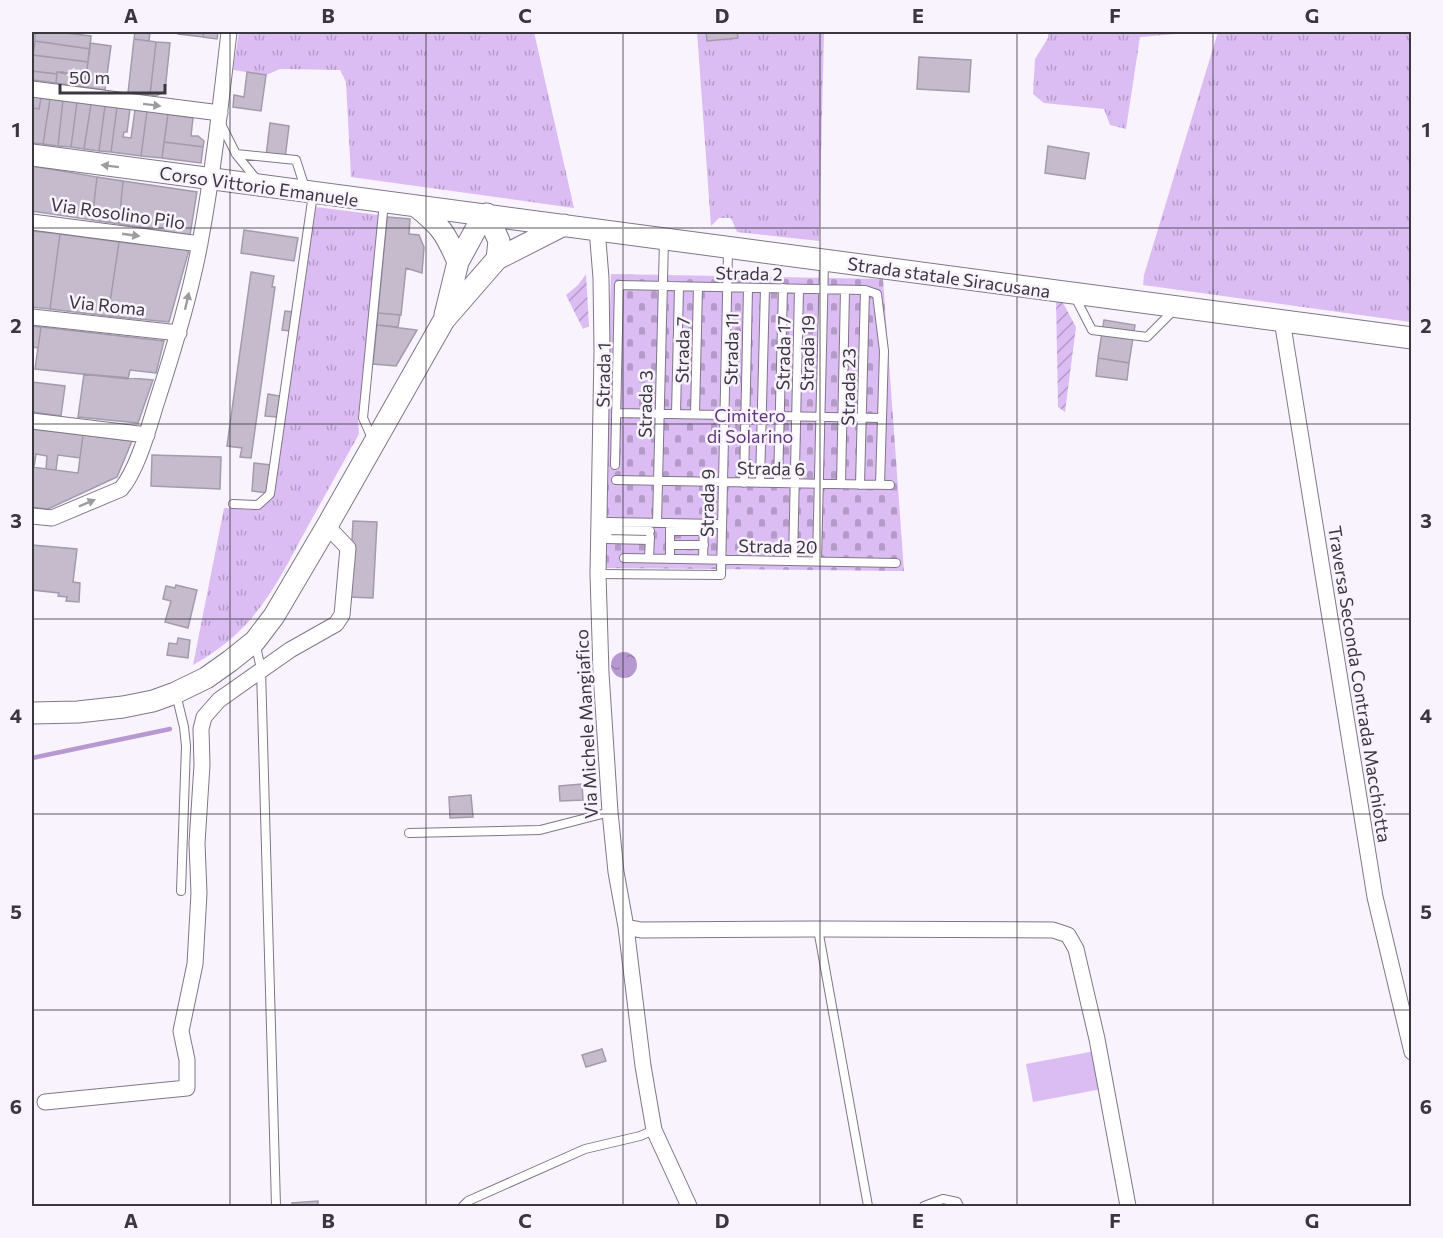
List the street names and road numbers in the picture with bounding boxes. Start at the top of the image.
street label: Corso Vittorio Emanuele [158,161,360,211]
street label: Via Rosolino Pilo [49,193,187,233]
street label: Strada statale Siracusana [846,252,1052,302]
street label: Strada 2 [715,261,783,285]
street label: Via Roma [67,290,147,320]
street label: Strada 11 [719,312,743,386]
street label: Strada 17 [771,315,795,391]
street label: Strada 19 [795,315,819,391]
street label: Strada 7 [670,316,694,384]
street label: Strada 1 [591,342,615,408]
street label: Strada 23 [836,348,860,426]
street label: Strada 3 [633,370,657,438]
street label: Strada 6 [737,456,805,480]
street label: Strada 9 [695,469,719,537]
street label: Traversa Seconda Contrada Macchiotta [1324,524,1396,844]
street label: Strada 20 [738,534,818,558]
street label: Via Michele Mangiafico [570,629,602,819]

